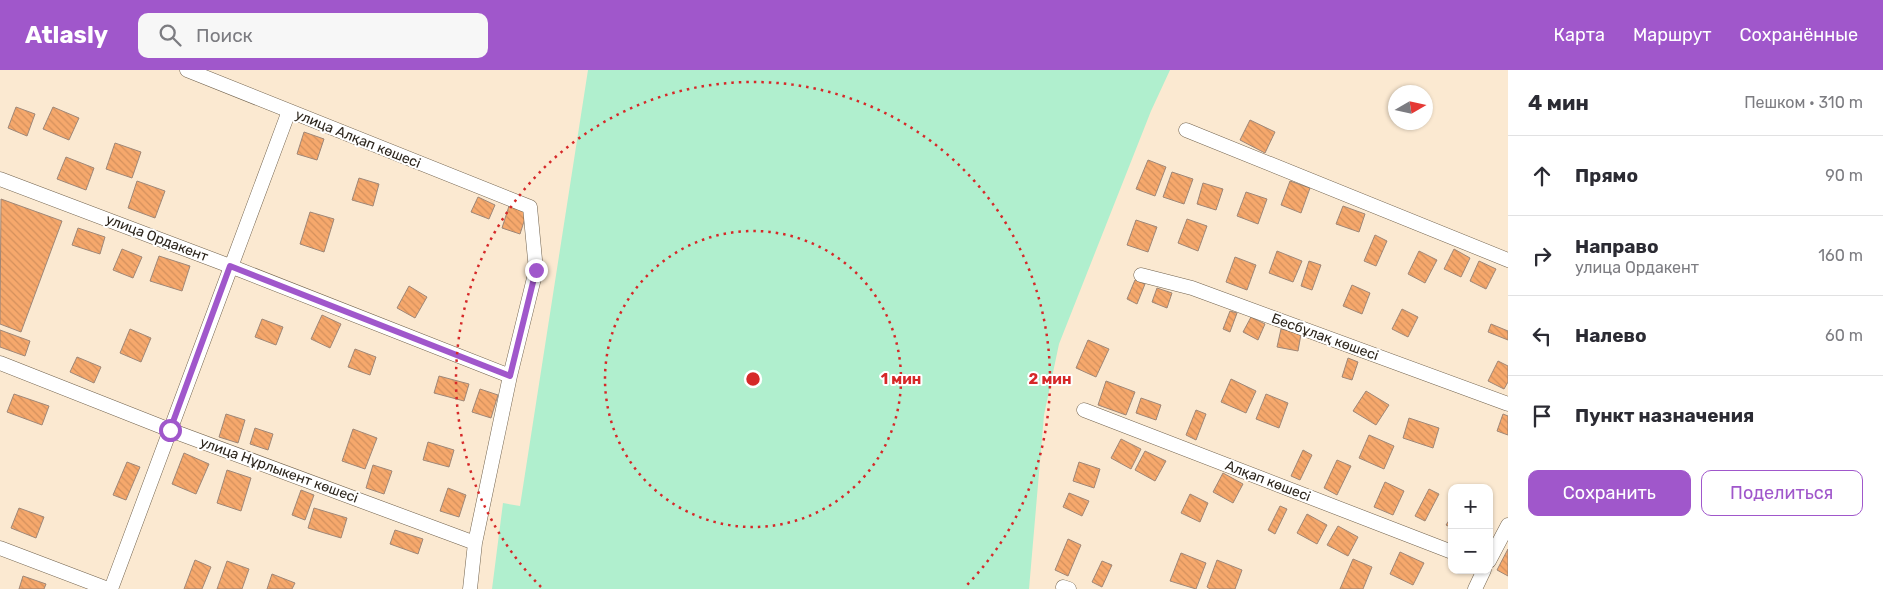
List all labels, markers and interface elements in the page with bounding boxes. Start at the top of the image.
search box [138,13,488,58]
text: Atlasly [25,21,108,49]
icon: search [156,21,184,49]
text: Поиск [196,24,253,47]
text: Карта [1554,24,1605,46]
text: Маршрут [1633,24,1712,46]
text: Сохранённые [1740,24,1858,46]
north arrow [1388,85,1433,130]
text: 4 мин [1528,90,1589,115]
text: Пешком · 310 m [1744,93,1863,112]
street label: улица Алқап көшесі [293,106,423,172]
icon: ahead [1528,162,1556,190]
text: Прямо [1575,164,1638,187]
text: 90 m [1825,166,1863,185]
street label: улица Ордакент [103,211,211,265]
text: Направо [1575,235,1659,258]
icon: right [1528,242,1556,270]
text: 160 m [1818,246,1863,265]
text: улица Ордакент [1575,258,1699,277]
route end [525,259,548,282]
street label: Бесбұлақ көшесі [1269,310,1381,364]
icon: left [1528,322,1556,350]
text: Налево [1575,324,1647,347]
text: 60 m [1825,326,1863,345]
centre of rings [744,370,762,388]
text: 1 мин [881,370,921,388]
text: 2 мин [1029,370,1071,388]
icon: arrive [1528,402,1556,430]
text: Пункт назначения [1575,404,1754,427]
route start [159,419,182,442]
street label: улица Нұрлыкент көшесі [198,433,360,507]
street label: Алқап көшесі [1223,457,1313,505]
button: Сохранить [1528,470,1691,516]
button: Поделиться [1701,470,1863,516]
map controls [1448,484,1493,574]
button: + [1448,484,1493,529]
button: − [1448,529,1493,574]

